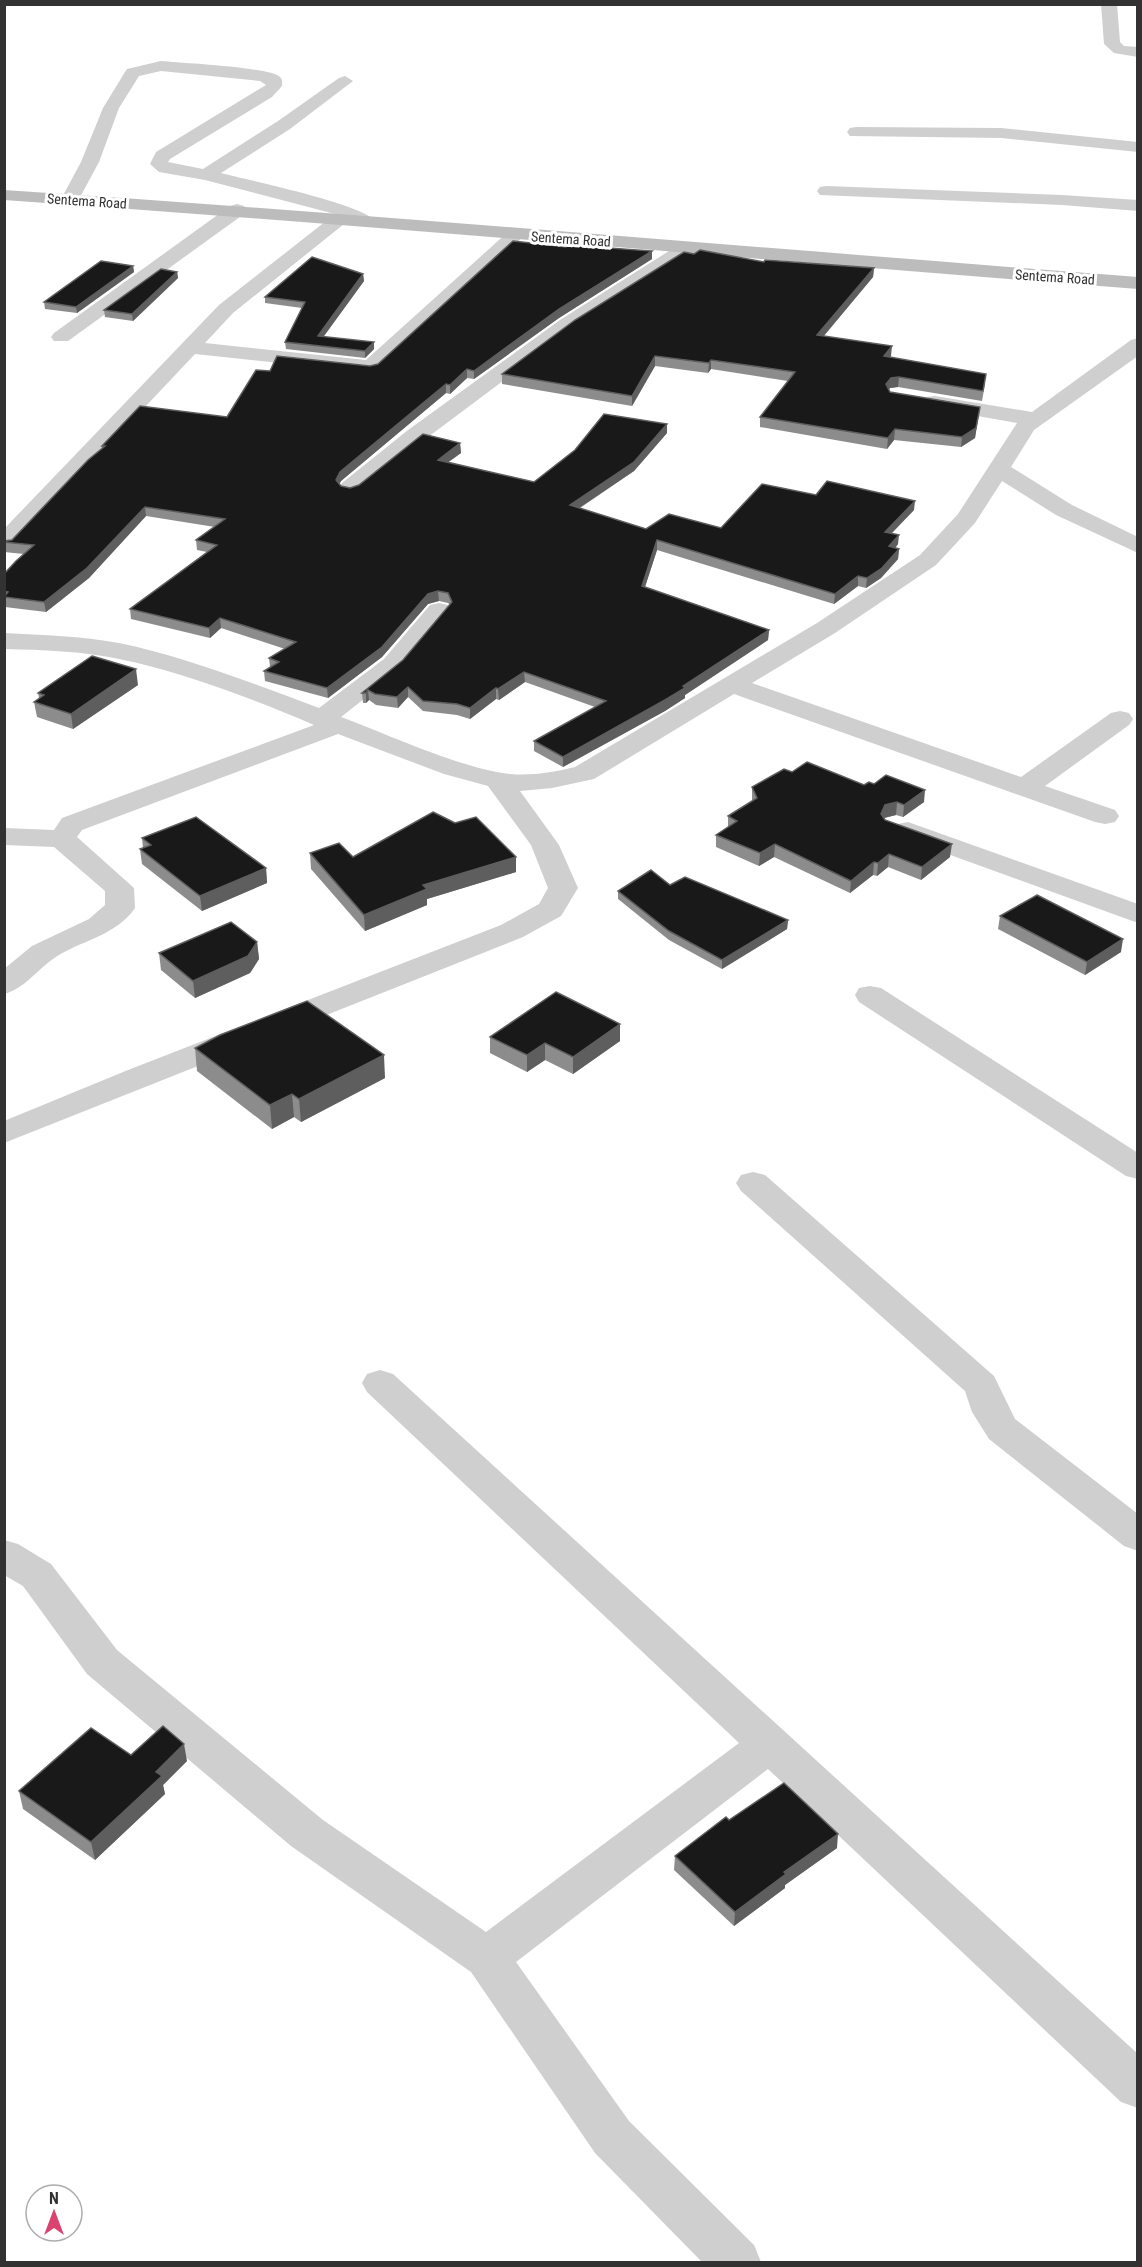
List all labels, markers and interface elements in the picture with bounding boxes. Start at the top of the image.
street label: Sentema Road [47,190,127,212]
street label: Sentema Road [531,228,611,250]
street label: Sentema Road [1015,266,1095,288]
north arrow [24,2183,84,2243]
text: N [49,2189,59,2208]

